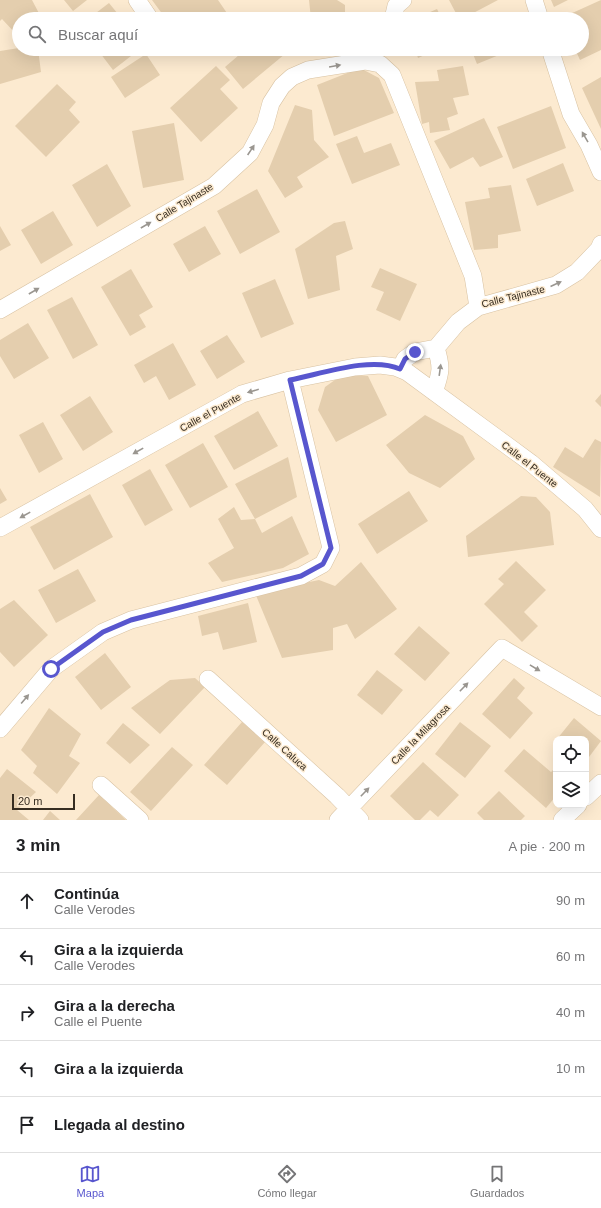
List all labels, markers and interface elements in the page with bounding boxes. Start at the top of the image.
search box [12,12,589,56]
icon: search [26,23,48,45]
text: Buscar aquí [58,26,138,43]
one-way arrow [329,63,341,69]
one-way arrow [581,131,588,143]
one-way arrow [247,145,255,155]
street label: Calle Tajinaste [154,181,215,224]
one-way arrow [140,222,152,229]
one-way arrow [550,281,562,287]
street label: Calle Tajinaste [480,283,546,310]
one-way arrow [28,287,40,294]
route end [406,343,424,361]
one-way arrow [437,364,443,376]
one-way arrow [247,388,259,394]
street label: Calle el Puente [178,391,243,434]
street label: Calle el Puente [500,439,560,490]
one-way arrow [132,448,144,455]
one-way arrow [19,511,30,518]
route start [42,660,60,678]
one-way arrow [530,664,541,671]
one-way arrow [460,682,469,692]
one-way arrow [21,694,30,704]
street label: Calle la Milagrosa [389,702,452,767]
street label: Calle Caluca [260,726,310,773]
map controls [553,736,589,808]
button: locate [553,736,589,772]
button: layers [553,772,589,808]
one-way arrow [360,787,370,797]
scale bar [12,792,75,811]
text: 20 m [18,795,42,807]
text: 3 min [16,836,60,855]
text: A pie · 200 m [508,839,585,854]
text: Continúa [54,885,119,902]
icon: ahead [16,890,38,912]
text: 90 m [556,893,585,908]
text: Calle Verodes [54,902,135,917]
text: Gira a la izquierda [54,941,183,958]
icon: left [16,946,38,968]
text: 60 m [556,949,585,964]
text: Calle Verodes [54,958,135,973]
text: Gira a la derecha [54,997,175,1014]
icon: right [16,1002,38,1024]
text: 40 m [556,1005,585,1020]
text: Calle el Puente [54,1014,142,1029]
icon: left [16,1058,38,1080]
text: Gira a la izquierda [54,1060,183,1077]
text: 10 m [556,1061,585,1076]
icon: arrive [16,1114,38,1136]
text: Llegada al destino [54,1116,185,1133]
tab: Mapa [77,1163,104,1199]
tab: Cómo llegar [257,1163,317,1199]
tab: Guardados [470,1163,524,1199]

